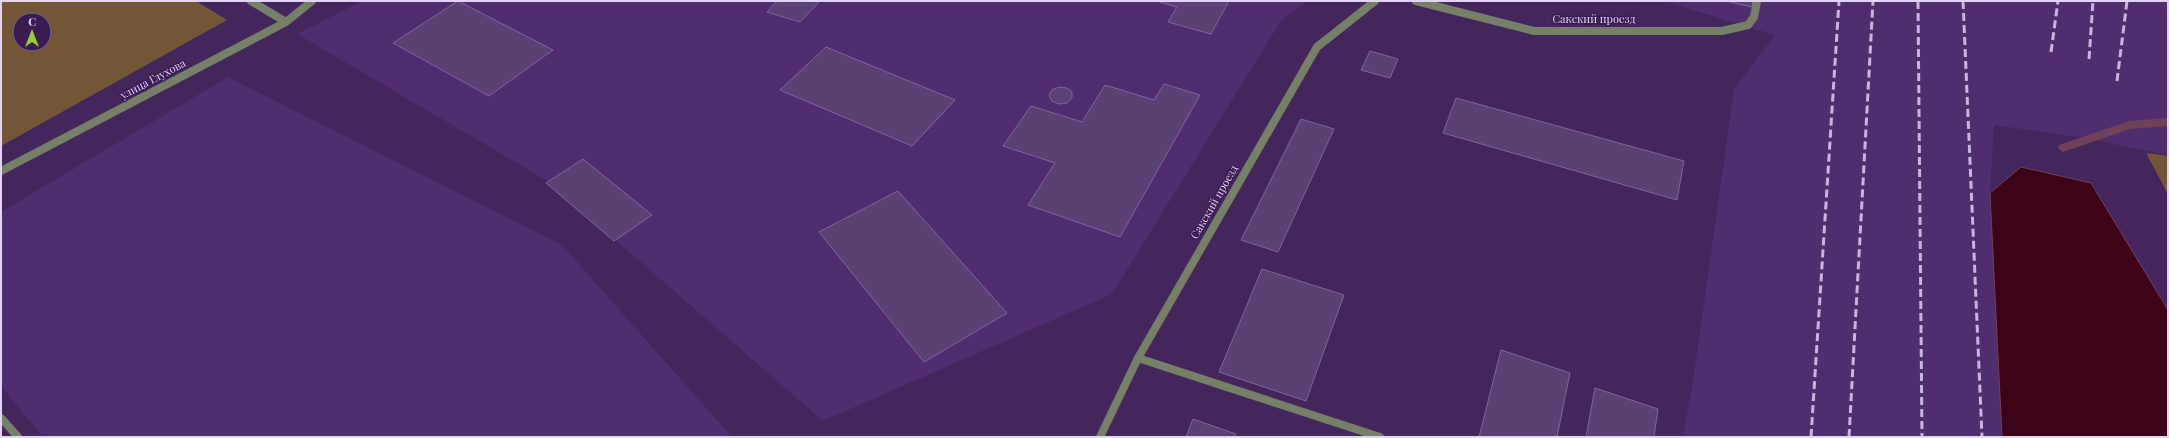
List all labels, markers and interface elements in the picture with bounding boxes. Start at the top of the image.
street label: Сакский проезд [1553,11,1636,26]
north arrow [12,12,52,52]
text: С [28,14,36,29]
street label: улица Глухова [117,55,189,103]
street label: Сакский проезд [1186,162,1241,241]

